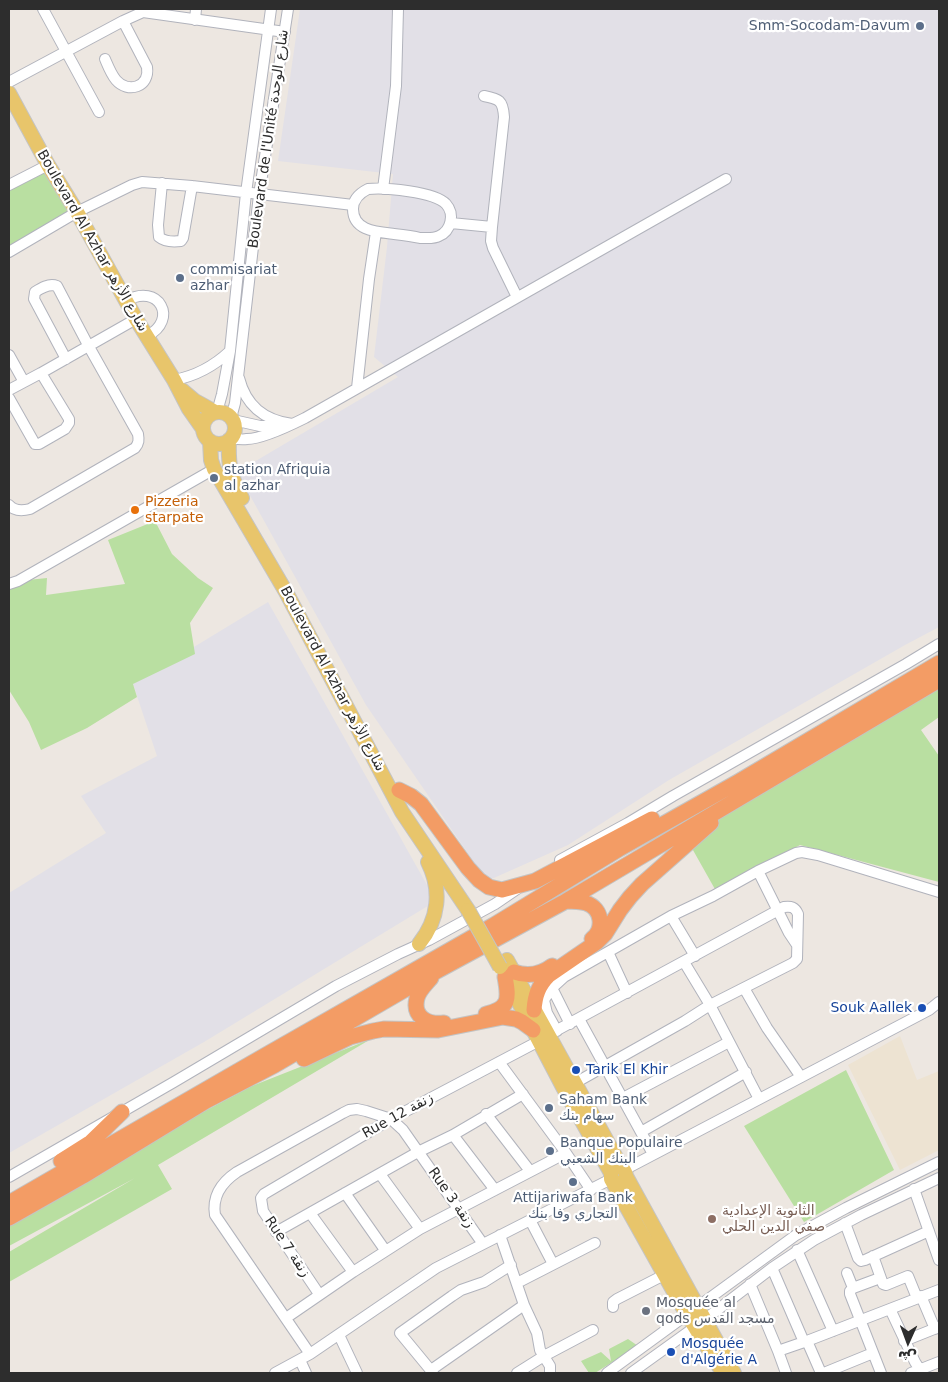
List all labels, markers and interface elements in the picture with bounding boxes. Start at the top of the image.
place label: Smm-Socodam-Davum [749,18,910,34]
marker: Smm-Socodam-Davum [914,20,926,32]
street label: Boulevard de l'Unité شارع الوحدة [245,29,293,249]
street label: Boulevard Al Azhar شارع الأزهر [33,147,151,335]
place label: commisariat azhar [190,262,277,294]
marker: commisariat azhar [174,272,186,284]
place label: station Afriquia al azhar [224,462,331,494]
marker: station Afriquia al azhar [208,472,220,484]
place label: Pizzeria starpate [145,494,204,526]
marker: Pizzeria starpate [129,504,141,516]
street label: Boulevard Al Azhar شارع الأزهر [276,584,388,774]
place label: Souk Aallek [830,1000,912,1016]
marker: Souk Aallek [916,1002,928,1014]
place label: Tarik El Khir [586,1062,668,1078]
marker: Tarik El Khir [570,1064,582,1076]
street label: Rue 12 زنقة [360,1090,436,1142]
place label: Saham Bank سهام بنك [559,1092,647,1124]
marker: Saham Bank سهام بنك [543,1102,555,1114]
place label: Banque Populaire البنك الشعبي [560,1135,683,1168]
marker: Banque Populaire البنك الشعبي [544,1145,556,1157]
street label: Rue 3 زنقة [424,1165,478,1231]
marker: Attijariwafa Bank التجاري وفا بنك [567,1176,579,1188]
place label: Attijariwafa Bank التجاري وفا بنك [513,1190,633,1222]
place label: الثانوية الإعدادية صفي الدين الحلي [722,1203,825,1236]
street label: Rue 7 زنقة [261,1213,313,1281]
marker: الثانوية الإعدادية صفي الدين الحلي [706,1213,718,1225]
place label: Mosquée al qods مسجد القدس [656,1295,775,1328]
marker: Mosquée al qods مسجد القدس [640,1305,652,1317]
north arrow [883,1317,933,1367]
place label: Mosquée d'Algérie A [681,1336,757,1368]
marker: Mosquée d'Algérie A [665,1346,677,1358]
text: ش [898,1349,917,1365]

